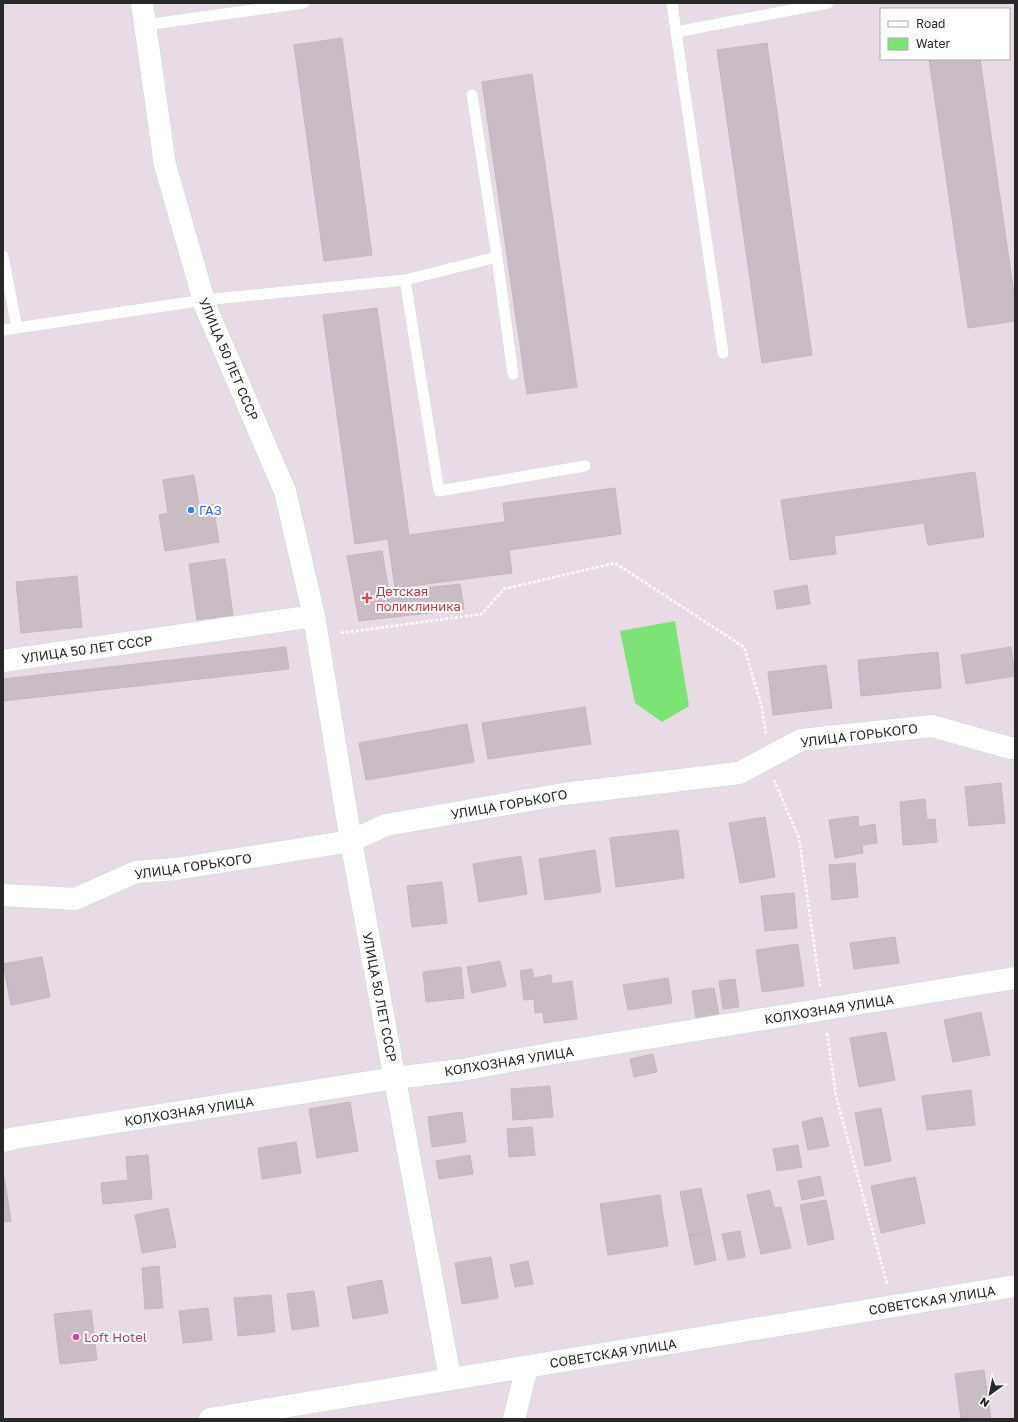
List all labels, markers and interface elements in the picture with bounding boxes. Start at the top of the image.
legend [880,8,1010,60]
text: Road [916,16,945,31]
text: Water [916,36,950,51]
street label: УЛИЦА 50 ЛЕТ СССР [196,295,262,423]
place label: ГАЗ [199,502,222,518]
marker: ГАЗ [186,505,196,515]
place label: Детская поликлиника [376,583,461,614]
marker: Детская поликлиника [361,592,373,604]
street label: УЛИЦА 50 ЛЕТ СССР [21,632,153,666]
street label: УЛИЦА ГОРЬКОГО [799,720,919,750]
street label: УЛИЦА ГОРЬКОГО [449,786,569,822]
street label: УЛИЦА ГОРЬКОГО [133,850,253,882]
street label: УЛИЦА 50 ЛЕТ СССР [360,931,400,1063]
street label: КОЛХОЗНАЯ УЛИЦА [763,991,895,1027]
street label: КОЛХОЗНАЯ УЛИЦА [443,1043,575,1079]
street label: КОЛХОЗНАЯ УЛИЦА [123,1093,255,1129]
street label: СОВЕТСКАЯ УЛИЦА [867,1282,997,1318]
place label: Loft Hotel [84,1329,147,1345]
marker: Loft Hotel [71,1332,81,1342]
street label: СОВЕТСКАЯ УЛИЦА [548,1335,678,1371]
north arrow [970,1374,1010,1414]
text: N [977,1395,991,1411]

